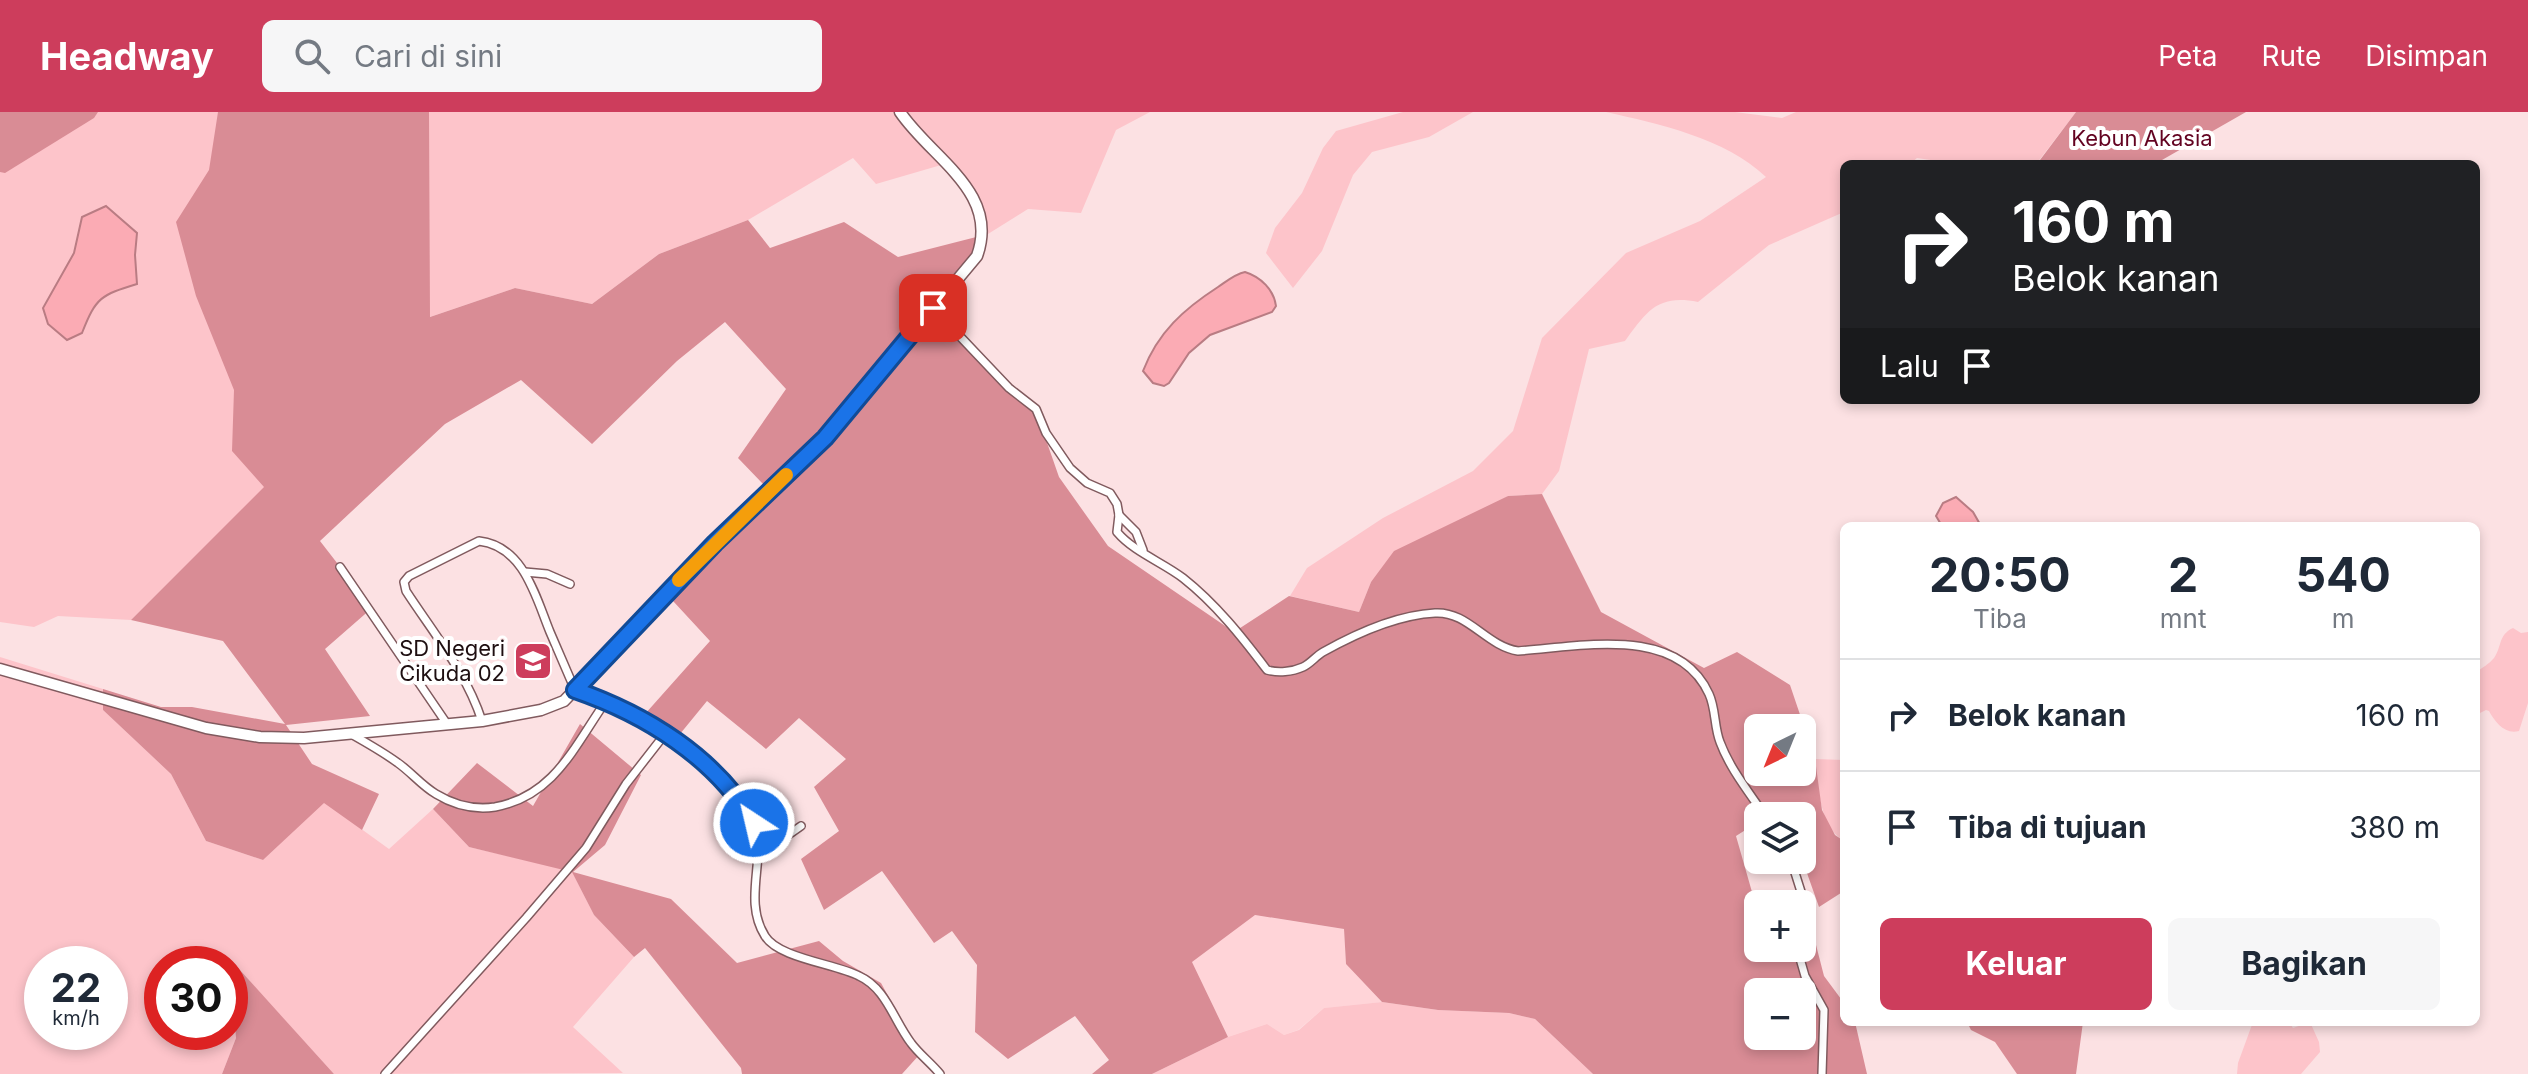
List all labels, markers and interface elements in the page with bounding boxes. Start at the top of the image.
search box [262,20,822,92]
text: Headway [40,33,214,79]
icon: search [290,34,334,78]
text: Cari di sini [354,38,502,74]
text: Peta [2158,39,2217,73]
text: Rute [2261,39,2321,73]
text: Disimpan [2365,39,2488,73]
park label: Kebun Akasia [2071,125,2213,151]
text: 160 m [2012,188,2175,256]
icon: right [1880,192,1984,296]
text: Belok kanan [2012,256,2219,300]
pin [899,274,967,342]
icon: arrive [911,286,955,330]
icon: arrive [1955,344,1999,388]
text: Lalu [1880,348,1939,384]
text: 20:50 [1929,545,2071,604]
text: 2 [2168,545,2198,604]
text: 540 [2295,545,2391,604]
text: Tiba [1973,603,2027,634]
text: mnt [2160,603,2206,634]
text: m [2332,603,2355,634]
place label: SD Negeri Cikuda 02 [399,635,505,686]
school or university icon: SD Negeri Cikuda 02 [512,640,554,682]
icon: right [1880,693,1924,737]
text: Belok kanan [1948,697,2126,733]
text: 160 m [2356,697,2440,733]
north arrow [1744,714,1816,786]
map controls [1744,714,1816,1050]
position arrow [712,781,796,865]
button: layers [1744,802,1816,874]
icon: arrive [1880,805,1924,849]
text: Tiba di tujuan [1948,809,2147,845]
text: 380 m [2349,809,2440,845]
button: + [1744,890,1816,962]
button: Keluar [1880,918,2152,1010]
button: Bagikan [2168,918,2440,1010]
speed limit sign: 30 [144,946,248,1050]
text: 22 [51,963,101,1012]
button: − [1744,978,1816,1050]
text: km/h [52,1006,100,1030]

